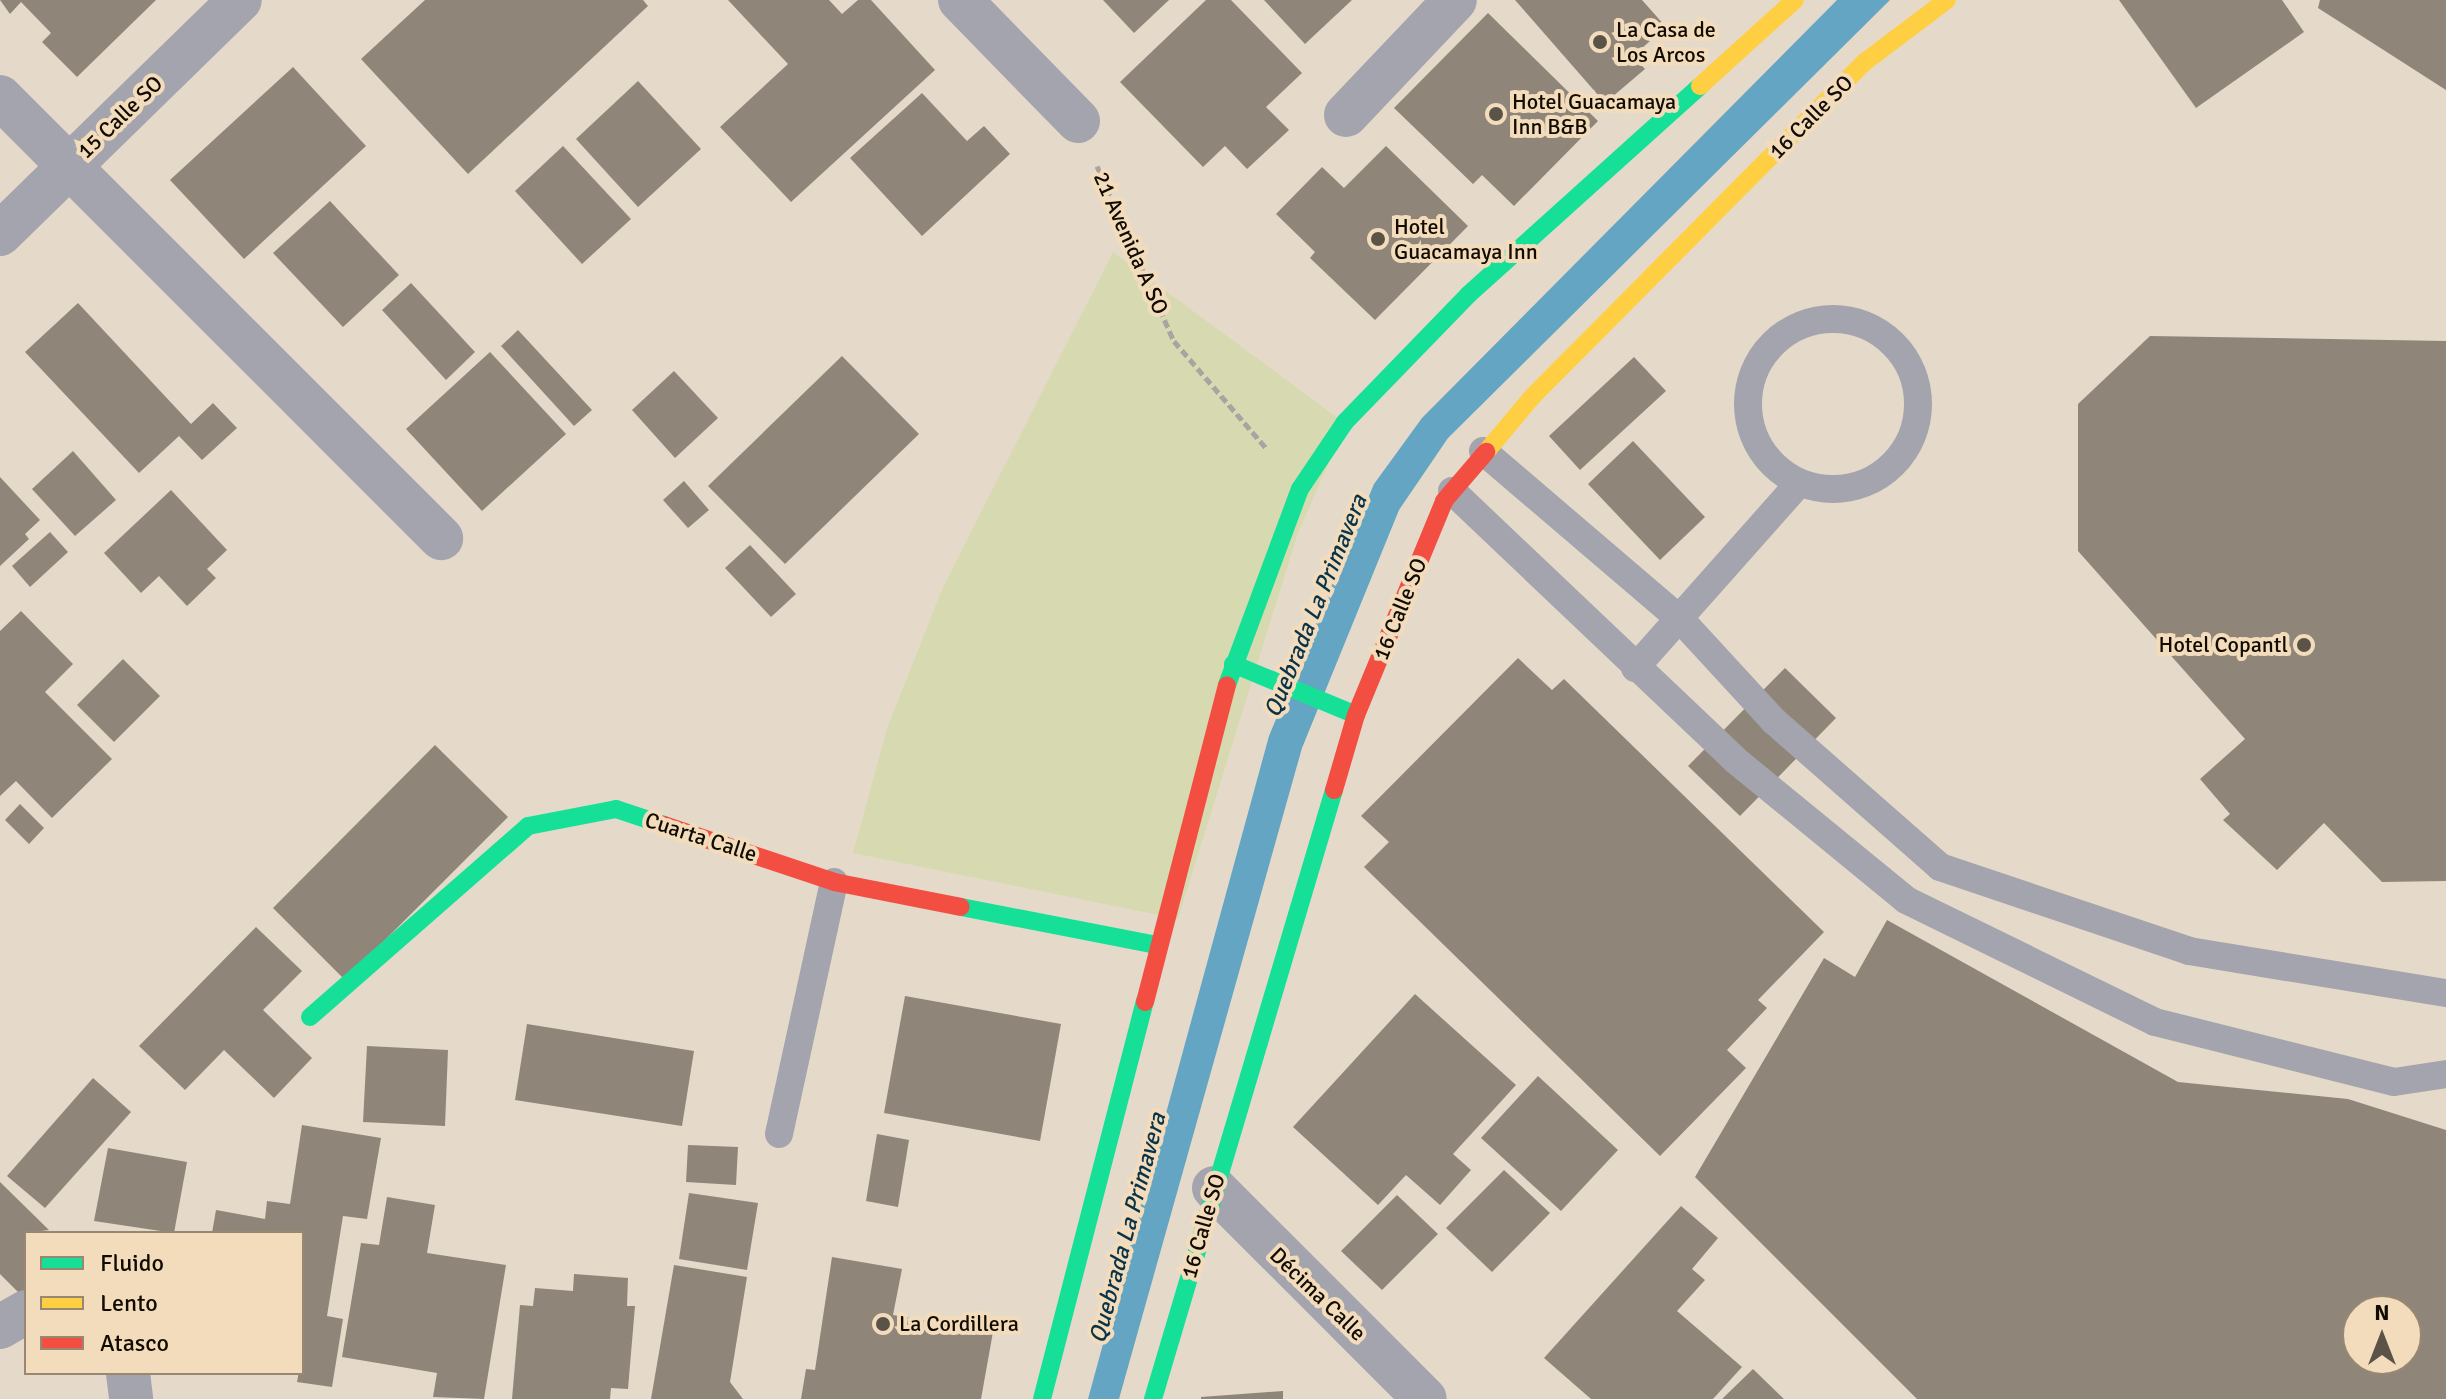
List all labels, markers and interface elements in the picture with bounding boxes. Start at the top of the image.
place label: La Casa de Los Arcos [1616,16,1716,68]
marker: La Casa de Los Arcos [1591,33,1609,51]
street label: 15 Calle SO [72,70,168,164]
street label: 16 Calle SO [1764,70,1858,164]
place label: Hotel Guacamaya Inn B&B [1512,88,1676,140]
marker: Hotel Guacamaya Inn B&B [1487,105,1505,123]
street label: 21 Avenida A SO [1088,168,1174,318]
place label: Hotel Guacamaya Inn [1394,213,1538,264]
marker: Hotel Guacamaya Inn [1369,230,1387,248]
water label: Quebrada La Primavera [1258,491,1374,721]
street label: 16 Calle SO [1368,554,1432,664]
place label: Hotel Copantl [2159,632,2288,658]
marker: Hotel Copantl [2295,636,2313,654]
street label: Cuarta Calle [642,806,760,868]
water label: Quebrada La Primavera [1083,1110,1173,1346]
street label: 16 Calle SO [1175,1171,1231,1281]
legend [24,1231,304,1375]
street label: Décima Calle [1265,1242,1371,1346]
text: Fluido [100,1248,164,1278]
text: Lento [100,1288,158,1318]
north arrow [2342,1295,2422,1375]
text: N [2374,1299,2390,1326]
place label: La Cordillera [899,1311,1019,1337]
marker: La Cordillera [874,1315,892,1333]
text: Atasco [100,1328,169,1358]

